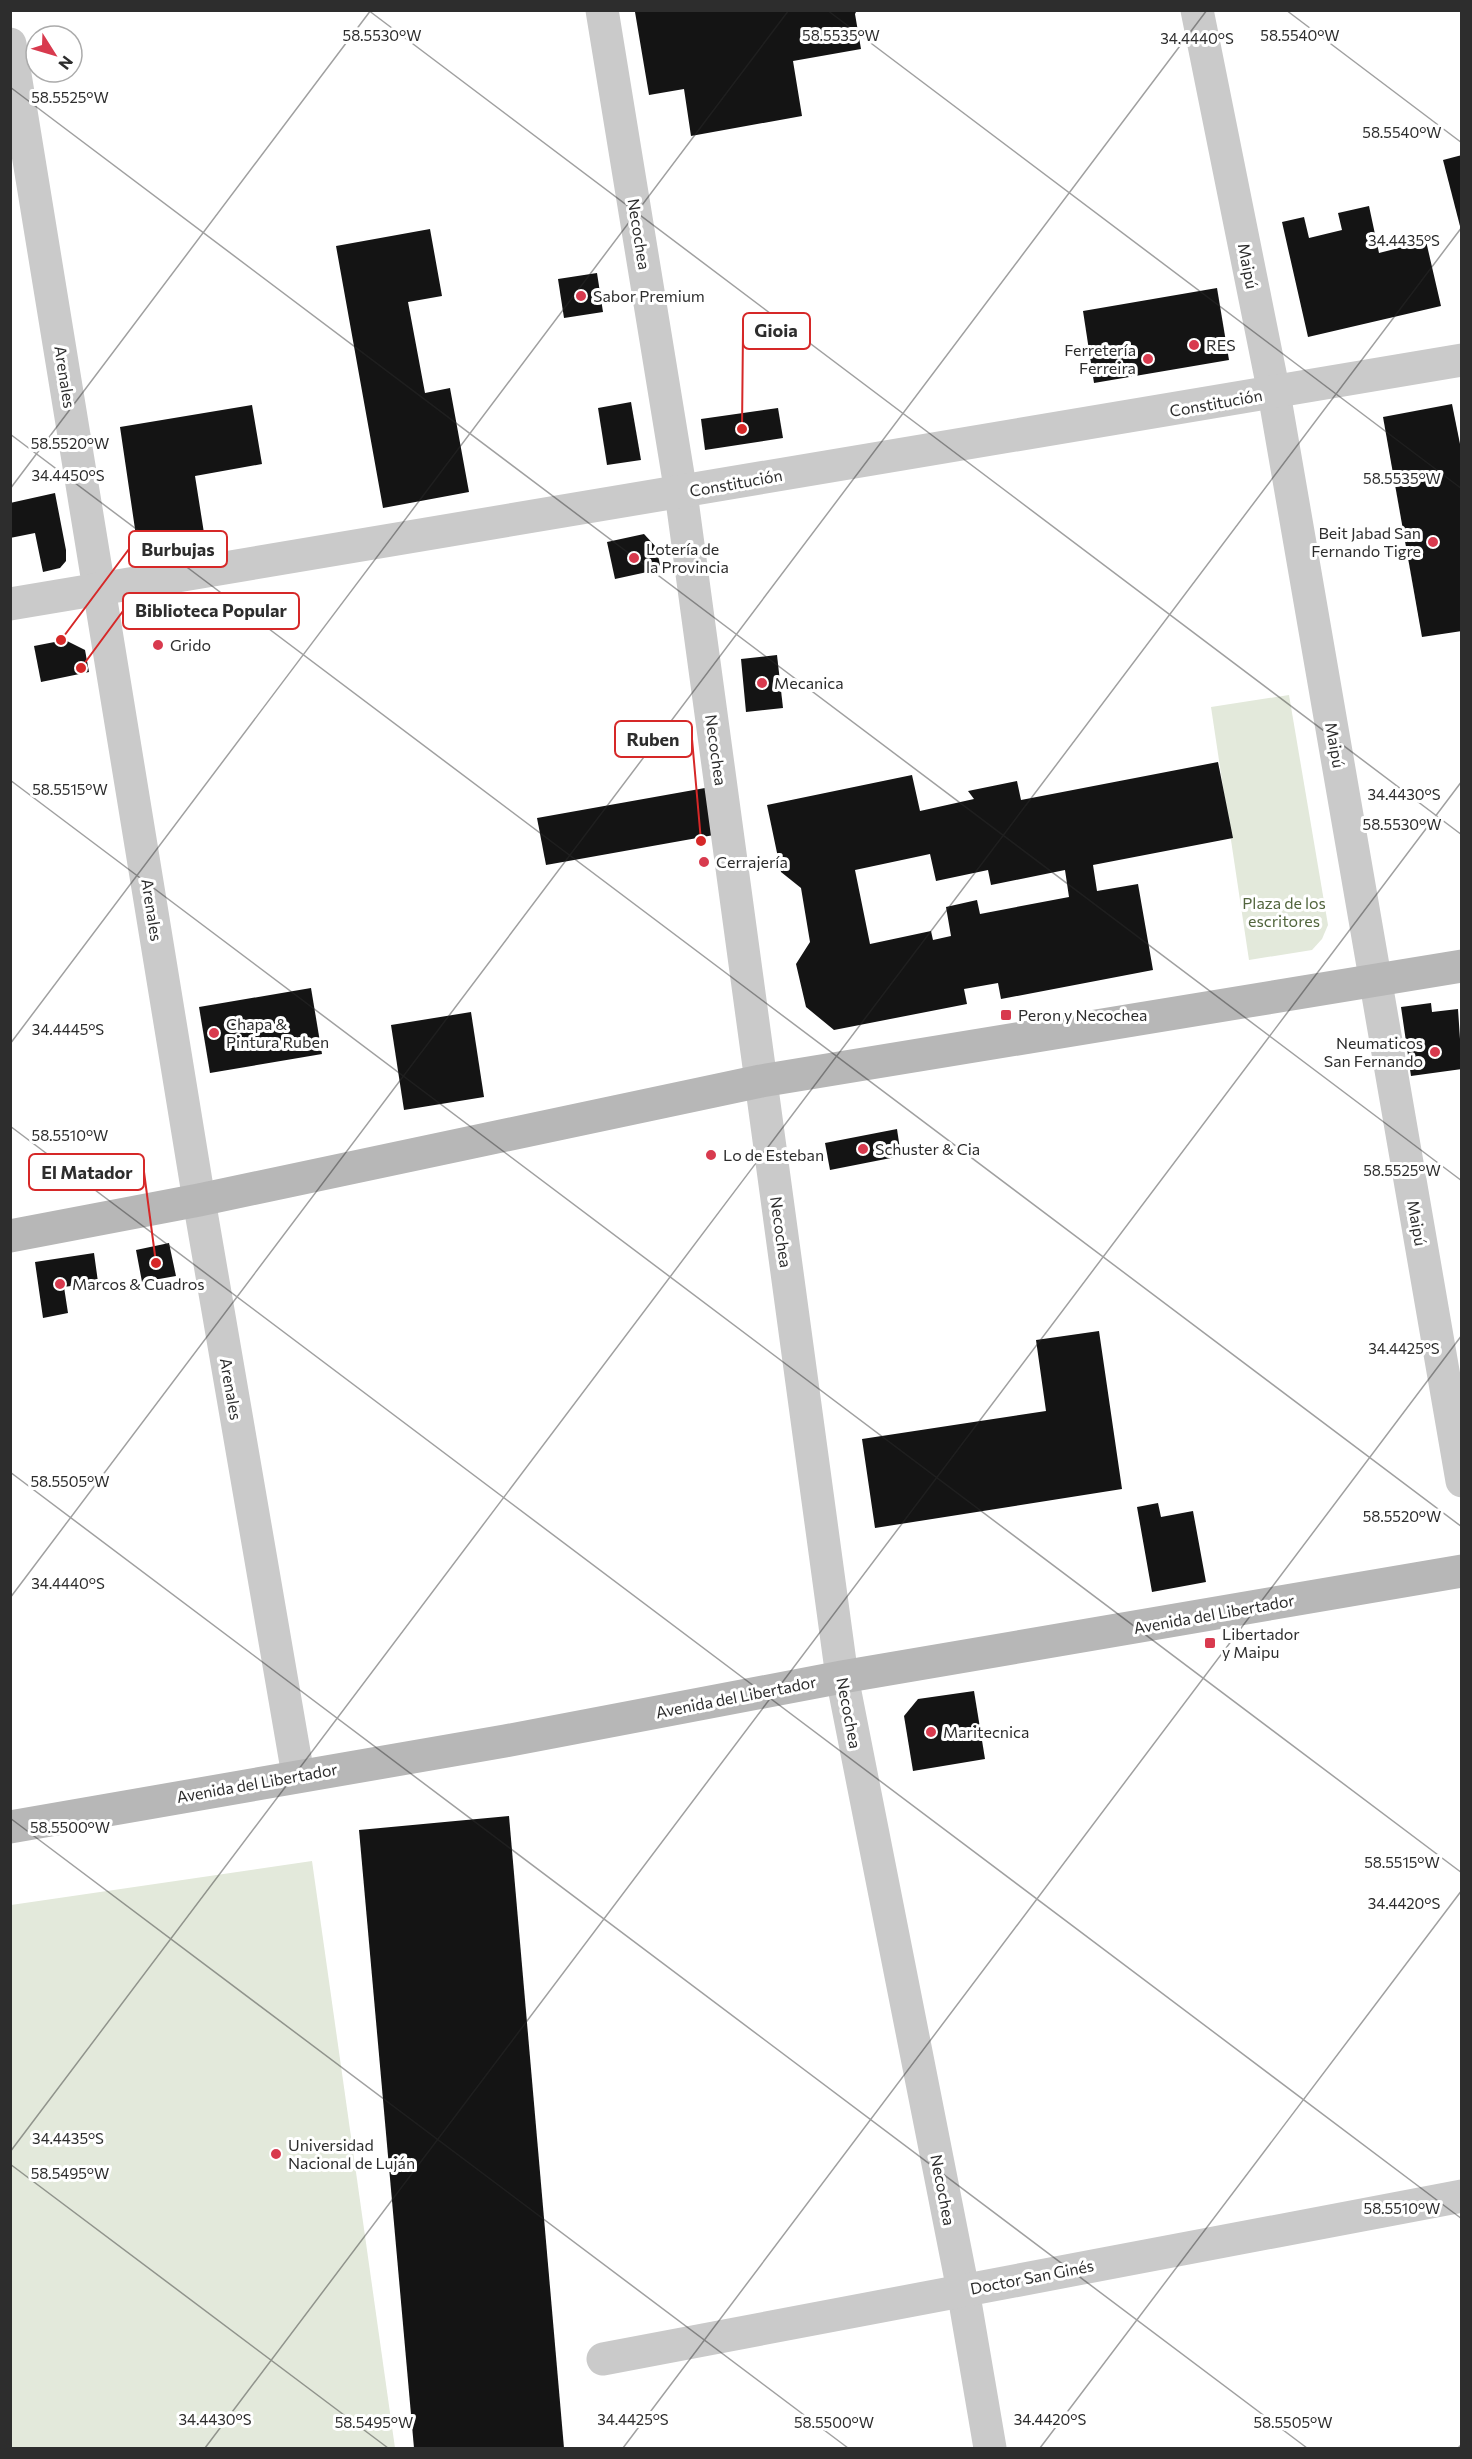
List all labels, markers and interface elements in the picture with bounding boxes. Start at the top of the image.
north arrow [24,24,84,84]
text: 58.5530°W [343,26,421,44]
text: 58.5535°W [802,26,880,44]
text: 58.5540°W [1260,26,1340,44]
text: 34.4440°S [1160,29,1234,47]
text: N [55,53,78,74]
text: 58.5525°W [31,88,109,106]
text: 58.5540°W [1362,123,1442,141]
street label: Necochea [624,197,654,271]
text: 34.4435°S [1368,231,1440,249]
street label: Maipú [1235,241,1262,290]
place label: Sabor Premium [593,286,705,305]
marker: Sabor Premium [574,289,588,303]
callout: Gioia [743,313,810,349]
text: Gioia [754,319,798,341]
place label: RES [1206,335,1236,354]
marker: RES [1187,338,1201,352]
place label: Ferretería Ferreira [1064,340,1136,377]
street label: Arenales [51,344,80,409]
marker: Ferretería Ferreira [1141,352,1155,366]
street label: Constitución [1168,385,1264,420]
text: 58.5520°W [31,434,109,452]
street label: Constitución [688,465,784,500]
text: 34.4450°S [32,466,105,484]
text: 58.5535°W [1363,469,1441,487]
place label: Beit Jabad San Fernando Tigre [1311,523,1421,560]
callout: Burbujas [129,531,227,567]
marker: Beit Jabad San Fernando Tigre [1426,535,1440,549]
text: Burbujas [141,538,215,560]
place label: Lotería de la Provincia [646,539,729,576]
marker: Lotería de la Provincia [627,551,641,565]
callout: Biblioteca Popular [123,593,299,629]
text: Biblioteca Popular [135,599,287,621]
place label: Grido [170,635,211,654]
marker: Grido [151,638,165,652]
place label: Mecanica [774,673,844,692]
marker: Mecanica [755,676,769,690]
street label: Necochea [702,713,731,787]
callout: Ruben [615,721,692,757]
street label: Maipú [1322,721,1349,769]
text: Ruben [626,728,680,750]
text: 58.5515°W [32,780,108,798]
text: 34.4430°S [1368,785,1441,803]
text: 58.5530°W [1363,815,1441,833]
place label: Cerrajería [716,852,788,871]
marker: Cerrajería [697,855,711,869]
street label: Arenales [138,877,167,942]
park label: Plaza de los escritores [1242,893,1326,930]
place label: Peron y Necochea [1018,1005,1147,1024]
marker: Peron y Necochea [999,1008,1013,1022]
place label: Chapa & Pintura Ruben [226,1014,329,1051]
text: 34.4445°S [32,1020,104,1038]
marker: Chapa & Pintura Ruben [207,1026,221,1040]
place label: Neumaticos San Fernando [1324,1033,1423,1070]
marker: Neumaticos San Fernando [1428,1045,1442,1059]
text: 58.5510°W [32,1126,108,1144]
place label: Schuster & Cia [875,1139,980,1158]
marker: Schuster & Cia [856,1142,870,1156]
place label: Lo de Esteban [723,1145,824,1164]
marker: Lo de Esteban [704,1148,718,1162]
callout: El Matador [29,1154,144,1190]
text: El Matador [41,1161,133,1183]
text: 58.5525°W [1363,1161,1441,1179]
street label: Necochea [767,1195,796,1269]
street label: Maipú [1404,1199,1431,1247]
place label: Marcos & Cuadros [72,1274,204,1293]
marker: Marcos & Cuadros [53,1277,67,1291]
text: 34.4425°S [1368,1339,1440,1357]
street label: Arenales [217,1356,246,1422]
text: 58.5505°W [30,1472,110,1490]
text: 58.5520°W [1363,1507,1441,1525]
text: 34.4440°S [31,1574,105,1592]
street label: Avenida del Libertador [1132,1590,1297,1637]
place label: Libertador y Maipu [1222,1624,1300,1661]
marker: Libertador y Maipu [1203,1636,1217,1650]
street label: Avenida del Libertador [654,1671,818,1721]
street label: Necochea [833,1676,866,1750]
place label: Maritecnica [943,1722,1029,1741]
marker: Maritecnica [924,1725,938,1739]
street label: Avenida del Libertador [175,1759,340,1806]
text: 58.5500°W [30,1818,110,1836]
text: 58.5515°W [1364,1853,1440,1871]
text: 34.4420°S [1368,1894,1440,1912]
text: 34.4435°S [32,2129,104,2147]
place label: Universidad Nacional de Luján [288,2135,415,2172]
marker: Universidad Nacional de Luján [269,2147,283,2161]
street label: Necochea [927,2153,960,2227]
text: 58.5495°W [31,2164,109,2182]
text: 58.5510°W [1364,2199,1440,2217]
street label: Doctor San Ginés [969,2255,1095,2298]
text: 34.4430°S [179,2410,252,2428]
text: 34.4425°S [597,2410,669,2428]
text: 34.4420°S [1014,2410,1086,2428]
text: 58.5495°W [335,2413,413,2431]
text: 58.5500°W [794,2413,874,2431]
text: 58.5505°W [1253,2413,1333,2431]

